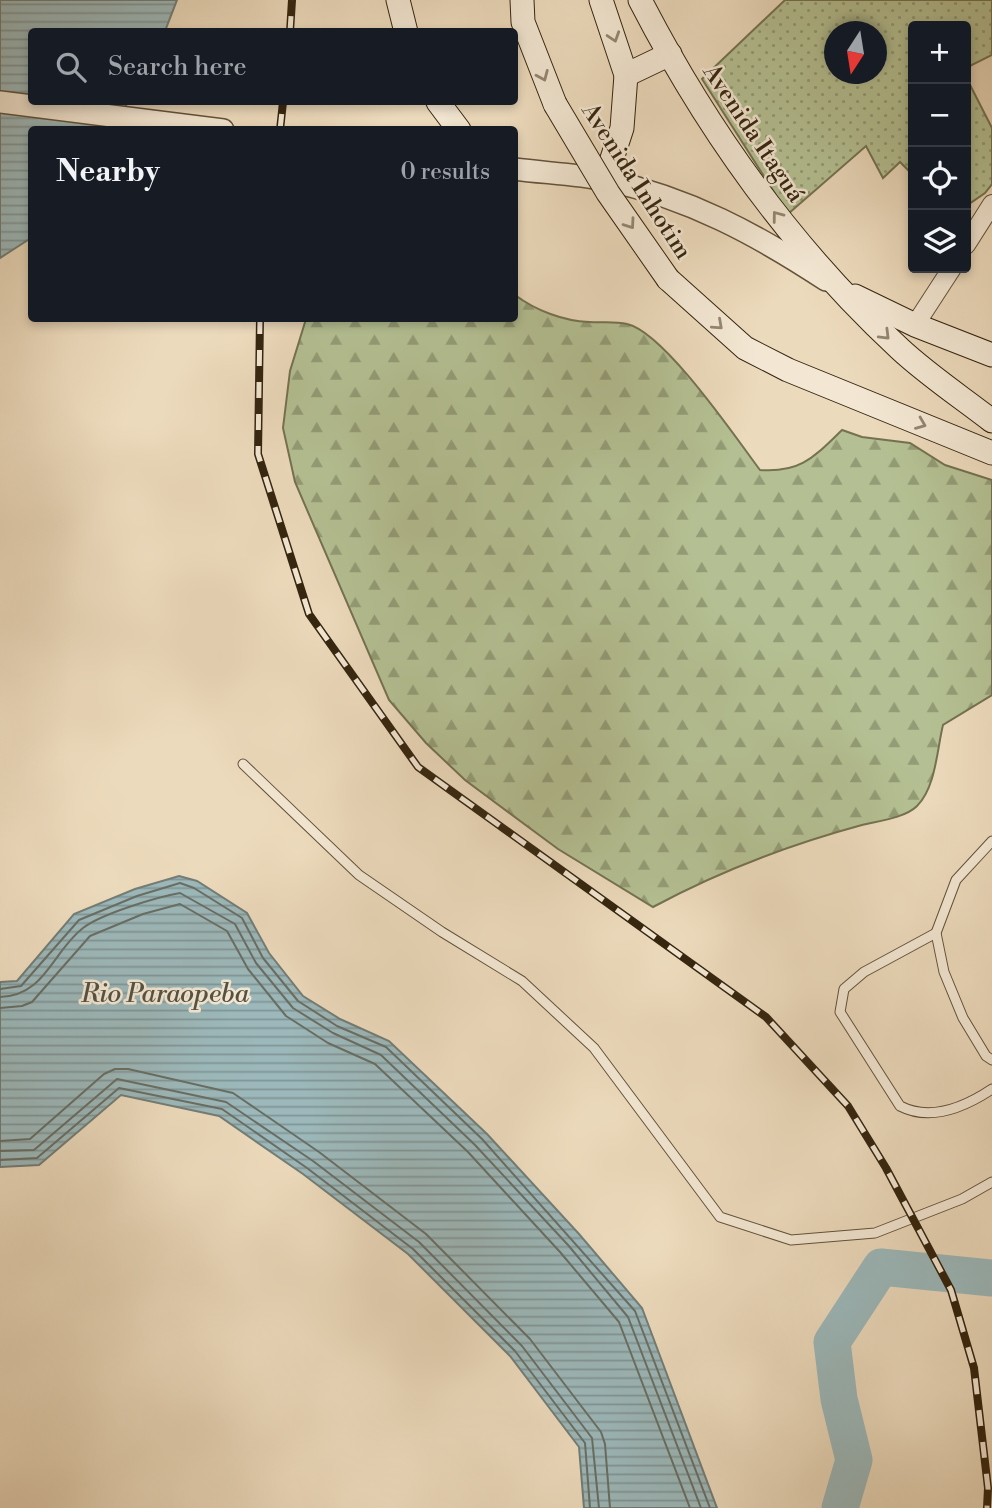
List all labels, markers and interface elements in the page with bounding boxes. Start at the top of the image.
north arrow [824,21,887,84]
map controls [908,21,971,273]
button: + [908,21,971,84]
search box [28,28,518,105]
one-way arrow [605,31,620,43]
icon: search [52,48,90,86]
text: Search here [108,51,247,83]
street label: Avenida Itaguá [695,58,811,209]
one-way arrow [535,68,549,81]
button: − [908,84,971,147]
street label: Avenida Inhotim [574,97,698,265]
button: locate [908,147,971,210]
text: Nearby [56,153,160,191]
text: 0 results [400,158,490,186]
button: layers [908,210,971,273]
one-way arrow [772,211,785,224]
one-way arrow [622,216,634,229]
one-way arrow [710,317,723,329]
one-way arrow [877,326,890,339]
one-way arrow [914,416,927,430]
water label: Rio Paraopeba [80,978,249,1010]

